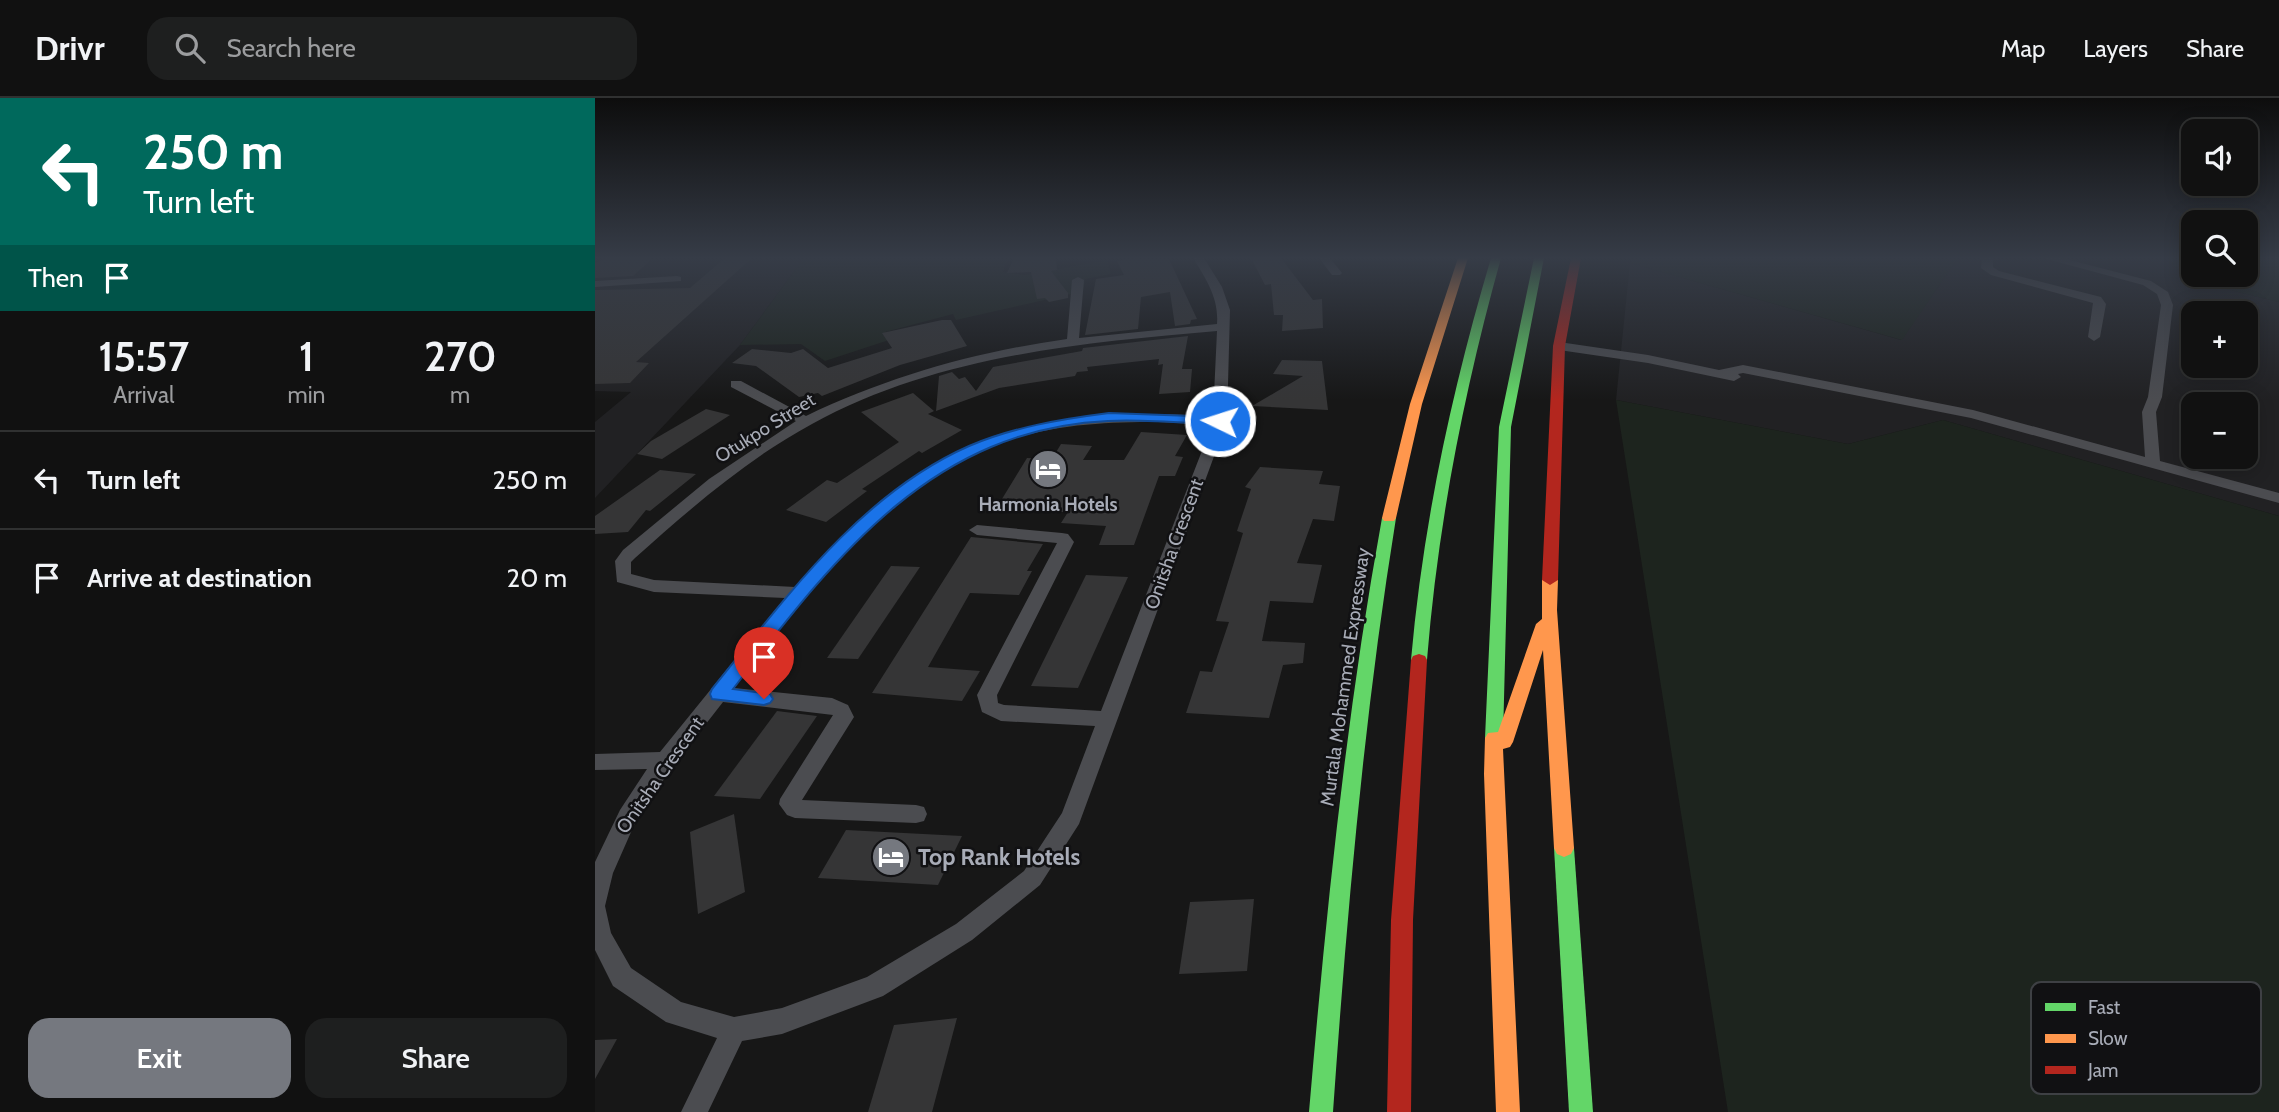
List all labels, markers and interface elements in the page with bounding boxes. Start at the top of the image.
search box [147,17,637,80]
text: Drivr [35,28,105,68]
icon: search [171,29,209,67]
text: Search here [227,32,356,64]
text: Map [2001,34,2045,63]
text: Layers [2083,34,2148,63]
text: Share [2186,34,2244,63]
map controls [2181,119,2258,469]
button: sound [2181,119,2258,196]
text: 250 m [143,122,283,181]
icon: left [28,126,119,217]
text: Turn left [143,182,254,221]
button: search [2181,210,2258,287]
icon: arrive [98,259,136,297]
text: Then [28,262,84,294]
button: + [2181,301,2258,378]
text: 15:57 [98,330,189,382]
text: 1 [299,330,314,382]
text: 270 [424,330,496,382]
text: Arrival [113,381,174,409]
text: min [287,381,325,409]
text: m [450,381,470,409]
position arrow [1183,384,1257,458]
street label: Otukpo Street [711,388,820,468]
button: − [2181,392,2258,469]
hotel icon: Harmonia Hotels [1027,448,1069,490]
icon: left [28,461,66,499]
text: Turn left [87,464,180,496]
text: 250 m [493,464,567,496]
street label: Onitsha Crescent [1140,475,1208,612]
place label: Harmonia Hotels [978,493,1118,516]
street label: Murtala Mohammed Expressway [1315,546,1375,808]
icon: arrive [28,559,66,597]
text: Arrive at destination [87,562,312,594]
text: 20 m [507,562,567,594]
pin [734,627,794,699]
icon: arrive [745,638,783,676]
street label: Onitsha Crescent [611,712,709,838]
hotel icon: Top Rank Hotels [870,836,912,878]
place label: Top Rank Hotels [918,843,1081,871]
legend [2031,982,2261,1094]
text: Fast [2088,996,2121,1019]
button: Exit [28,1018,291,1098]
button: Share [305,1018,567,1098]
text: Slow [2088,1027,2128,1050]
text: Jam [2087,1059,2118,1082]

